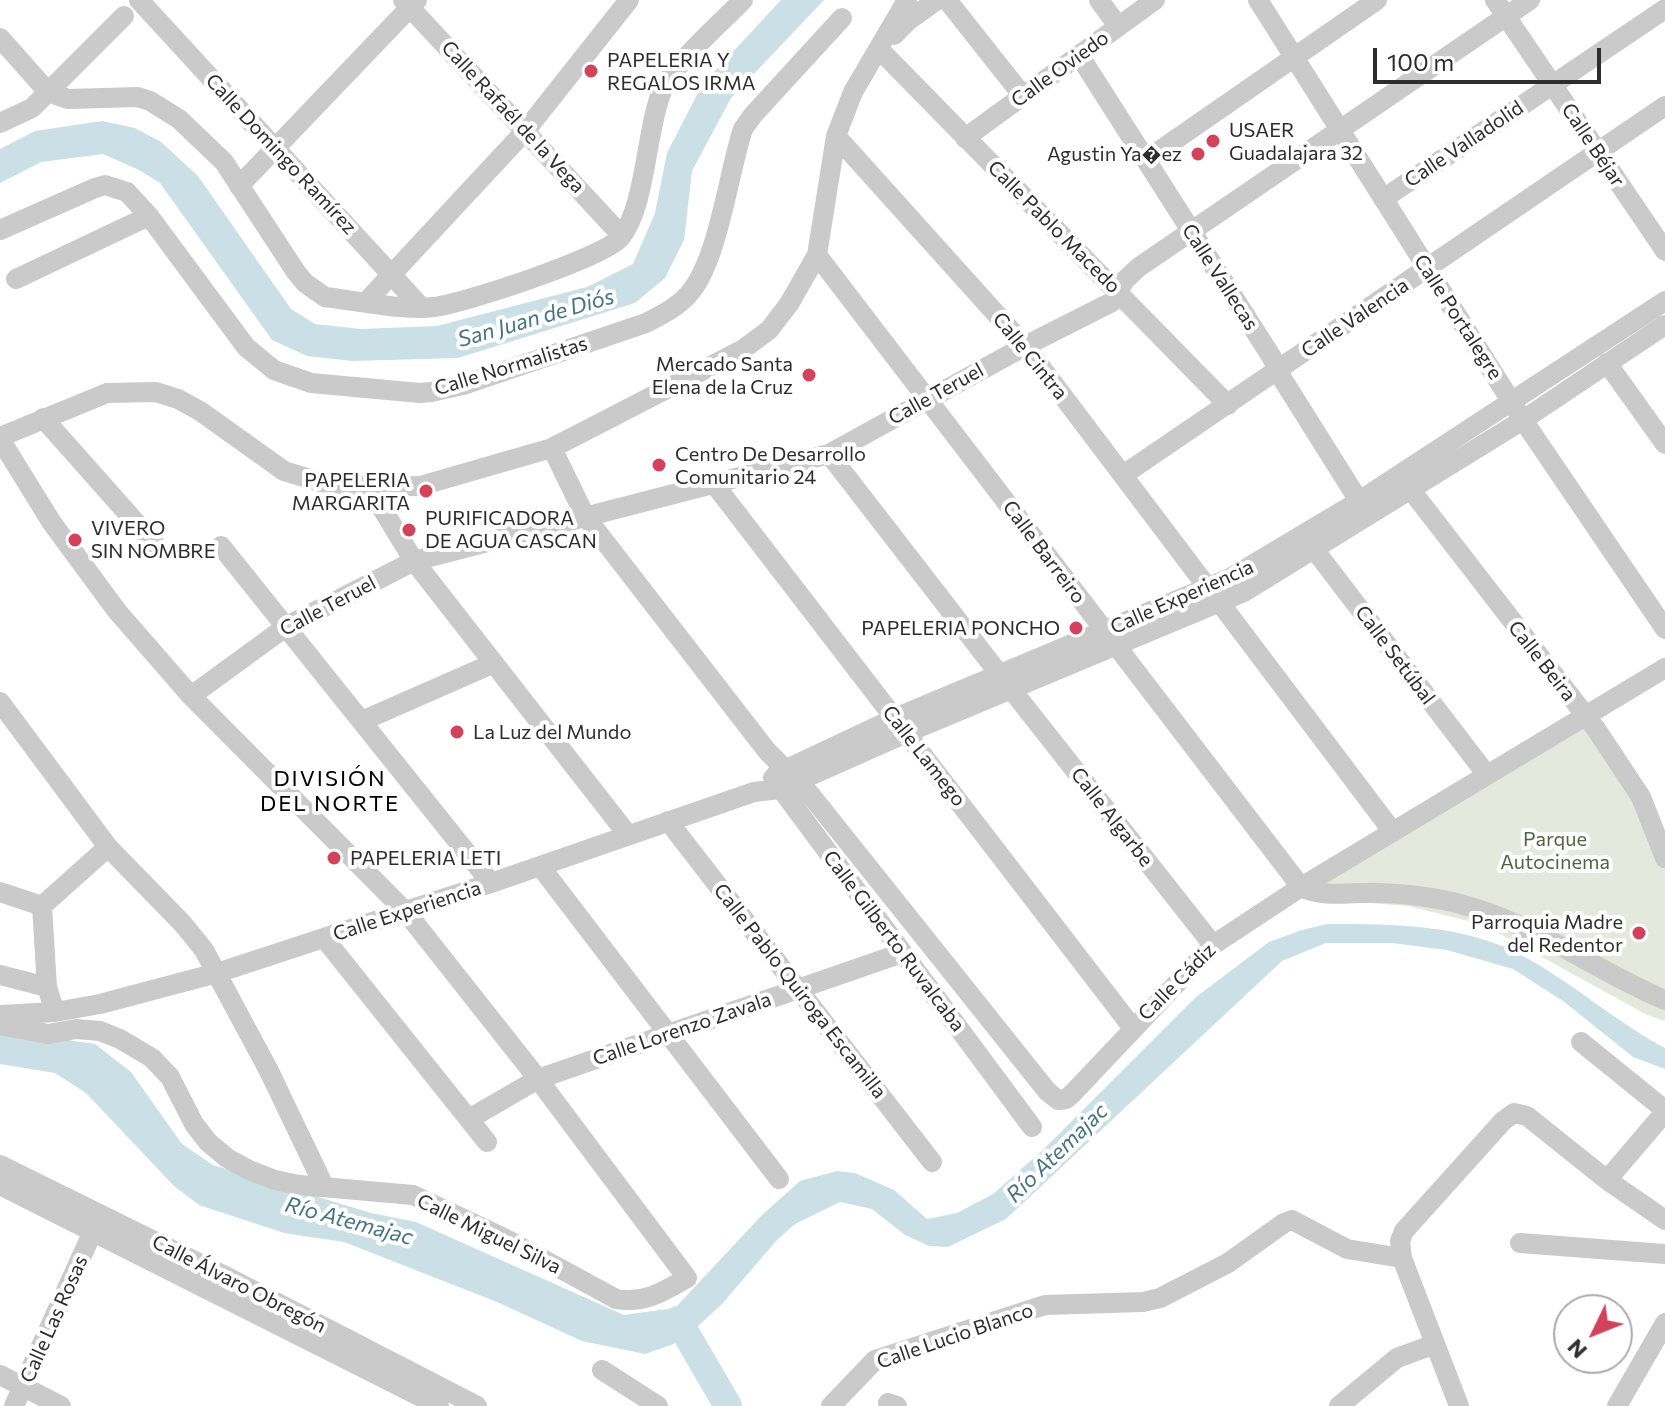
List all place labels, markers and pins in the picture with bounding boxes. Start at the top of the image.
place label: PAPELERIA Y REGALOS IRMA [607,48,756,95]
marker: PAPELERIA Y REGALOS IRMA [582,62,600,80]
place label: USAER Guadalajara 32 [1229,118,1363,165]
marker: USAER Guadalajara 32 [1204,132,1222,150]
place label: Agustin Ya�ez [1047,142,1182,166]
marker: Agustin Ya�ez [1189,145,1207,163]
place label: Mercado Santa Elena de la Cruz [652,352,793,399]
marker: Mercado Santa Elena de la Cruz [800,366,818,384]
place label: Centro De Desarrollo Comunitario 24 [675,442,866,489]
marker: Centro De Desarrollo Comunitario 24 [650,456,668,474]
place label: PAPELERIA MARGARITA [292,468,410,515]
marker: PAPELERIA MARGARITA [417,482,435,500]
place label: PURIFICADORA DE AGUA CASCAN [425,506,597,553]
place label: VIVERO SIN NOMBRE [91,516,216,563]
marker: PURIFICADORA DE AGUA CASCAN [400,521,418,539]
marker: VIVERO SIN NOMBRE [66,531,84,549]
place label: PAPELERIA PONCHO [861,616,1060,640]
marker: PAPELERIA PONCHO [1067,619,1085,637]
place label: La Luz del Mundo [473,720,631,744]
marker: La Luz del Mundo [448,723,466,741]
place label: PAPELERIA LETI [350,846,501,870]
marker: PAPELERIA LETI [325,849,343,867]
place label: Parroquia Madre del Redentor [1471,910,1623,957]
marker: Parroquia Madre del Redentor [1630,924,1648,942]

